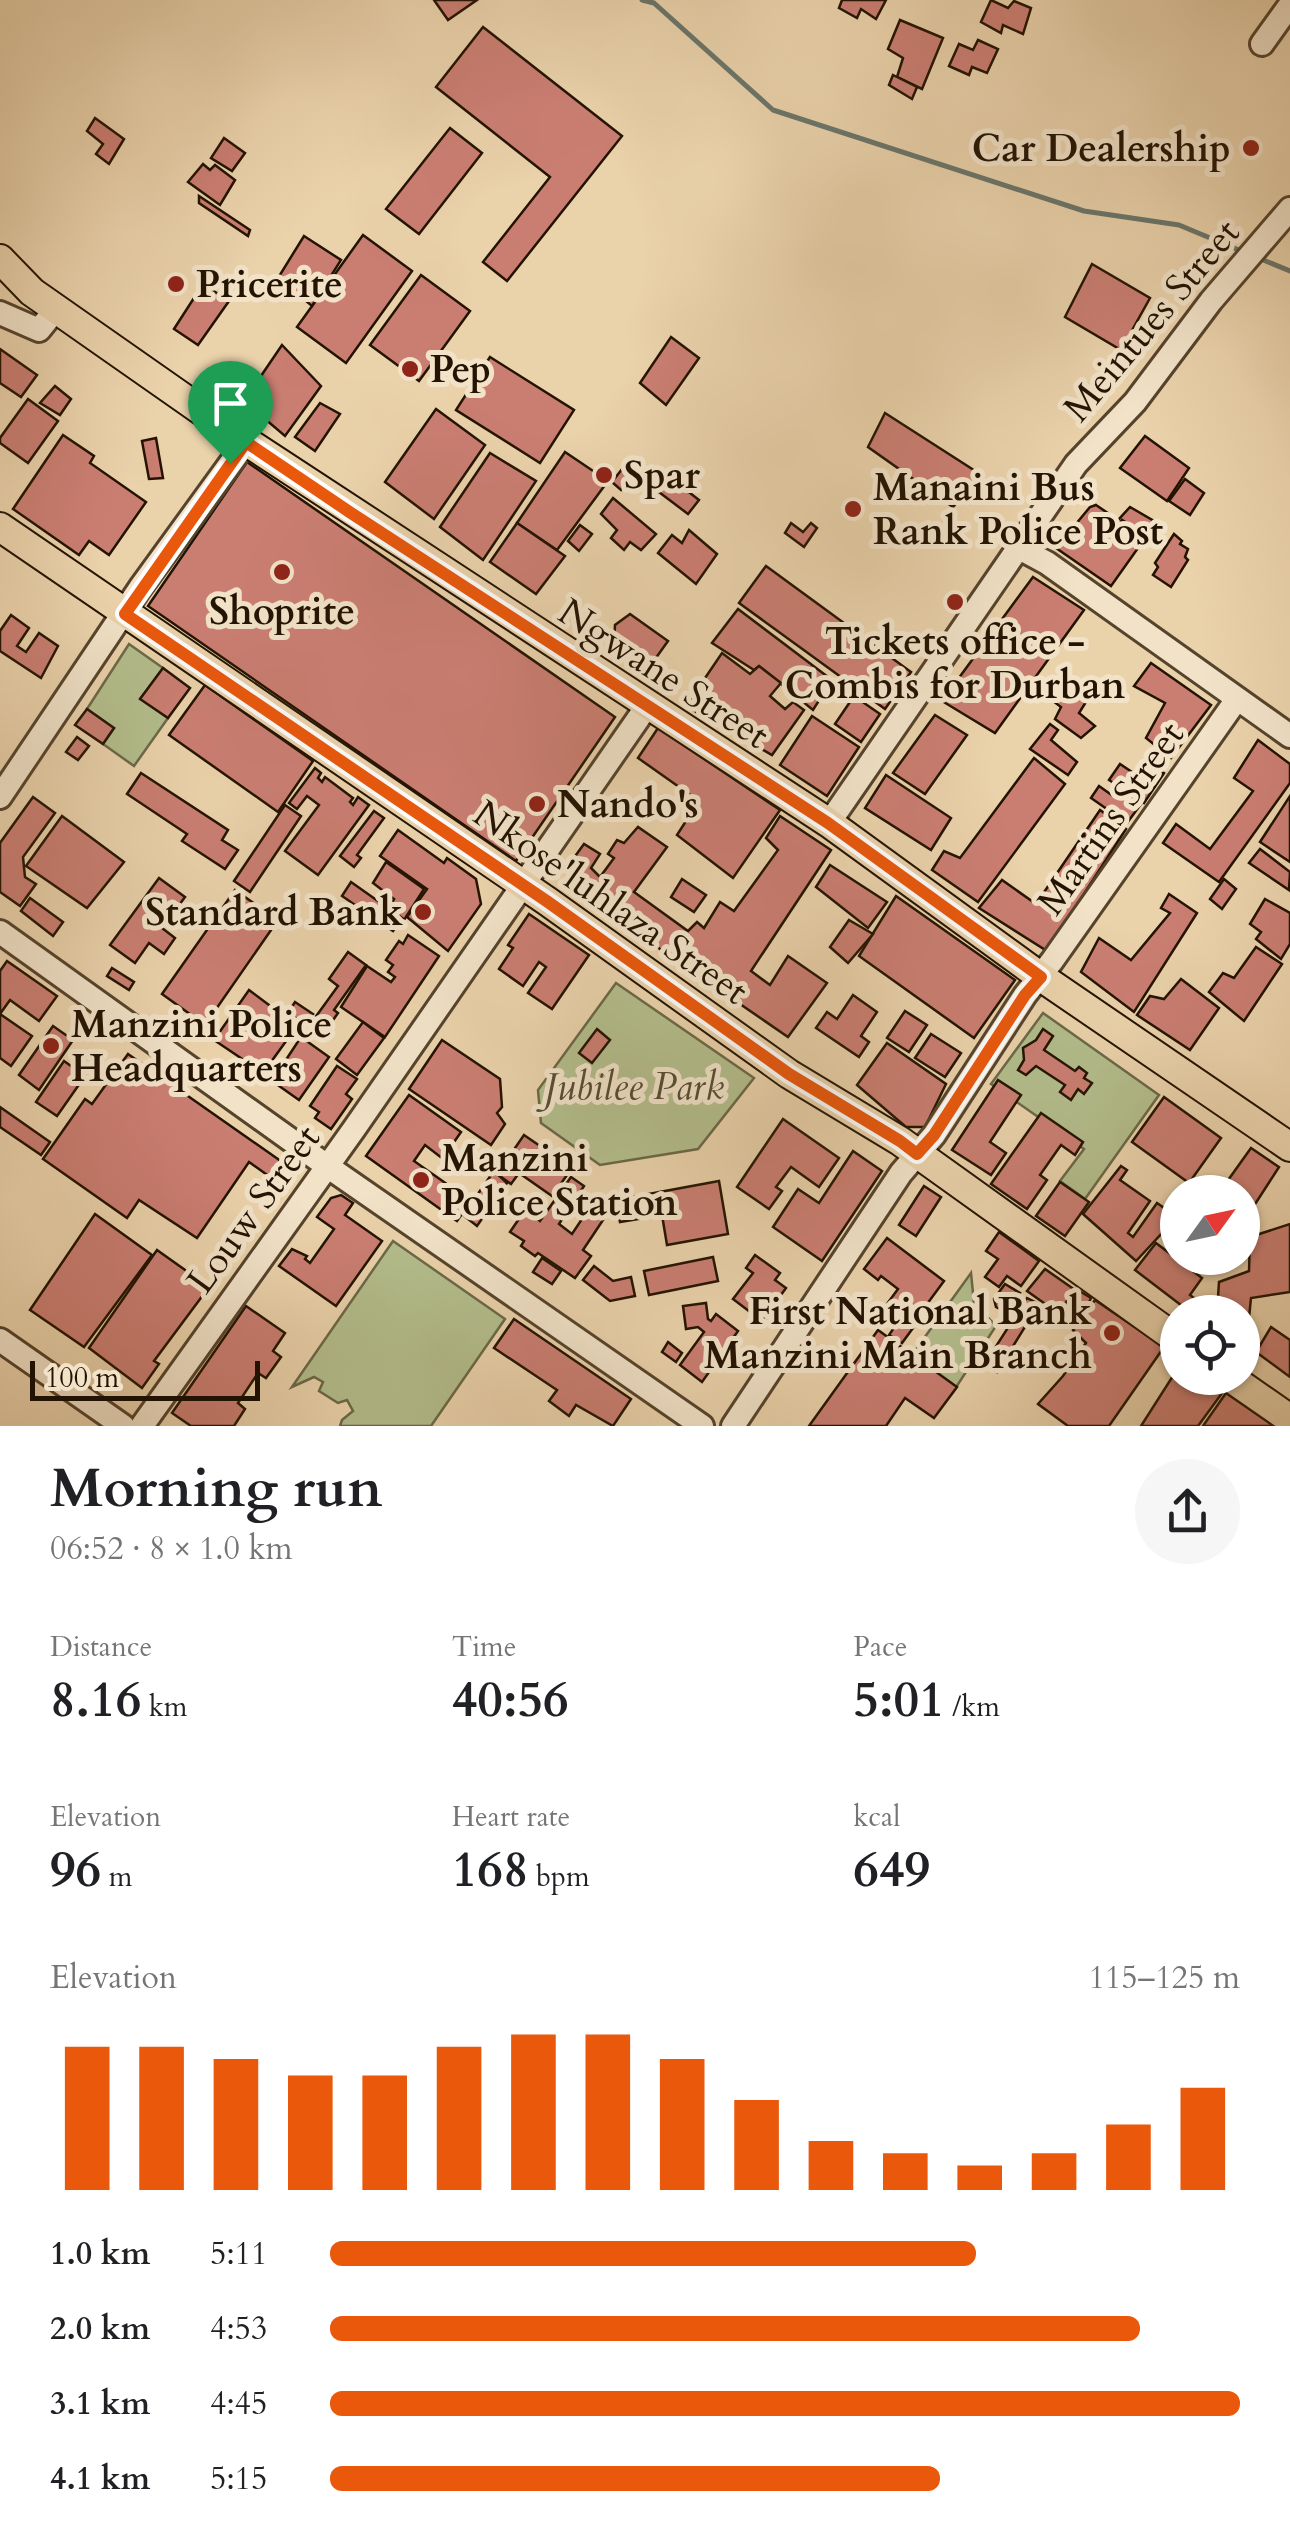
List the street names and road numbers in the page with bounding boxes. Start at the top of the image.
street label: Meintues Street [1052,208,1252,433]
street label: Ngwane Street [548,586,779,761]
street label: Martins Street [1025,712,1197,926]
street label: Nkose'luhlaza Street [463,788,758,1017]
street label: Louw Street [175,1115,333,1304]

